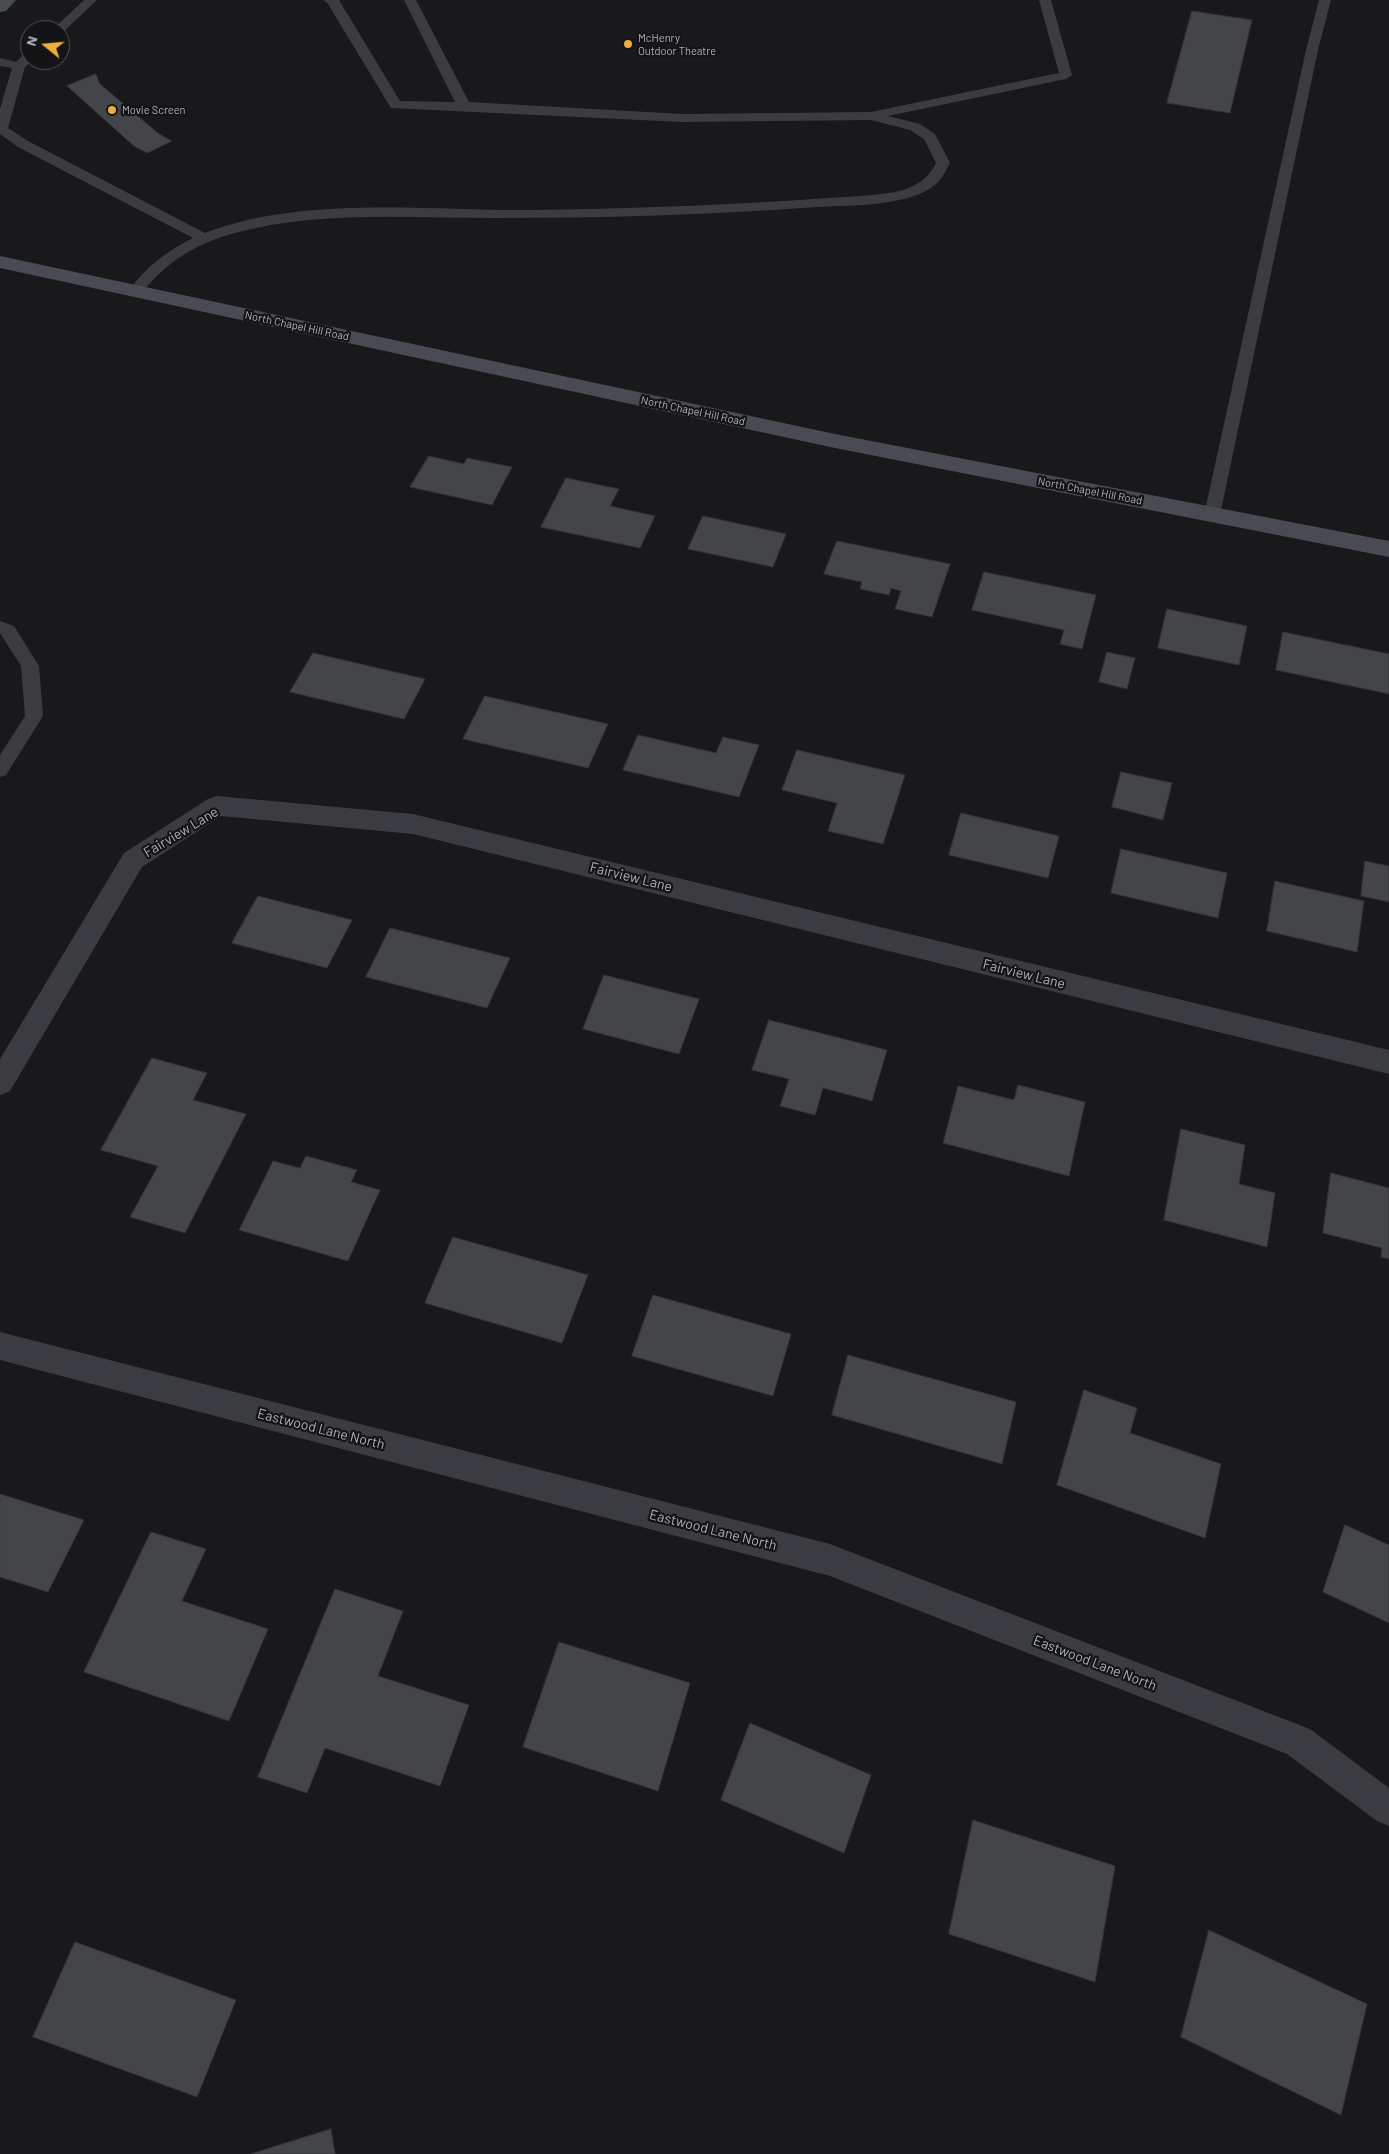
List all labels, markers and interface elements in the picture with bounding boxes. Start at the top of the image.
north arrow [20,20,70,70]
place label: McHenry Outdoor Theatre [638,31,716,57]
text: N [22,34,41,48]
marker: McHenry Outdoor Theatre [622,38,634,50]
place label: Movie Screen [122,103,185,117]
marker: Movie Screen [106,104,118,116]
street label: North Chapel Hill Road [244,309,350,343]
street label: North Chapel Hill Road [640,394,746,428]
street label: North Chapel Hill Road [1037,474,1143,508]
street label: Fairview Lane [141,803,221,861]
street label: Fairview Lane [588,859,674,895]
street label: Fairview Lane [981,956,1067,992]
street label: Eastwood Lane North [255,1405,387,1453]
street label: Eastwood Lane North [647,1506,779,1554]
street label: Eastwood Lane North [1031,1632,1159,1694]

